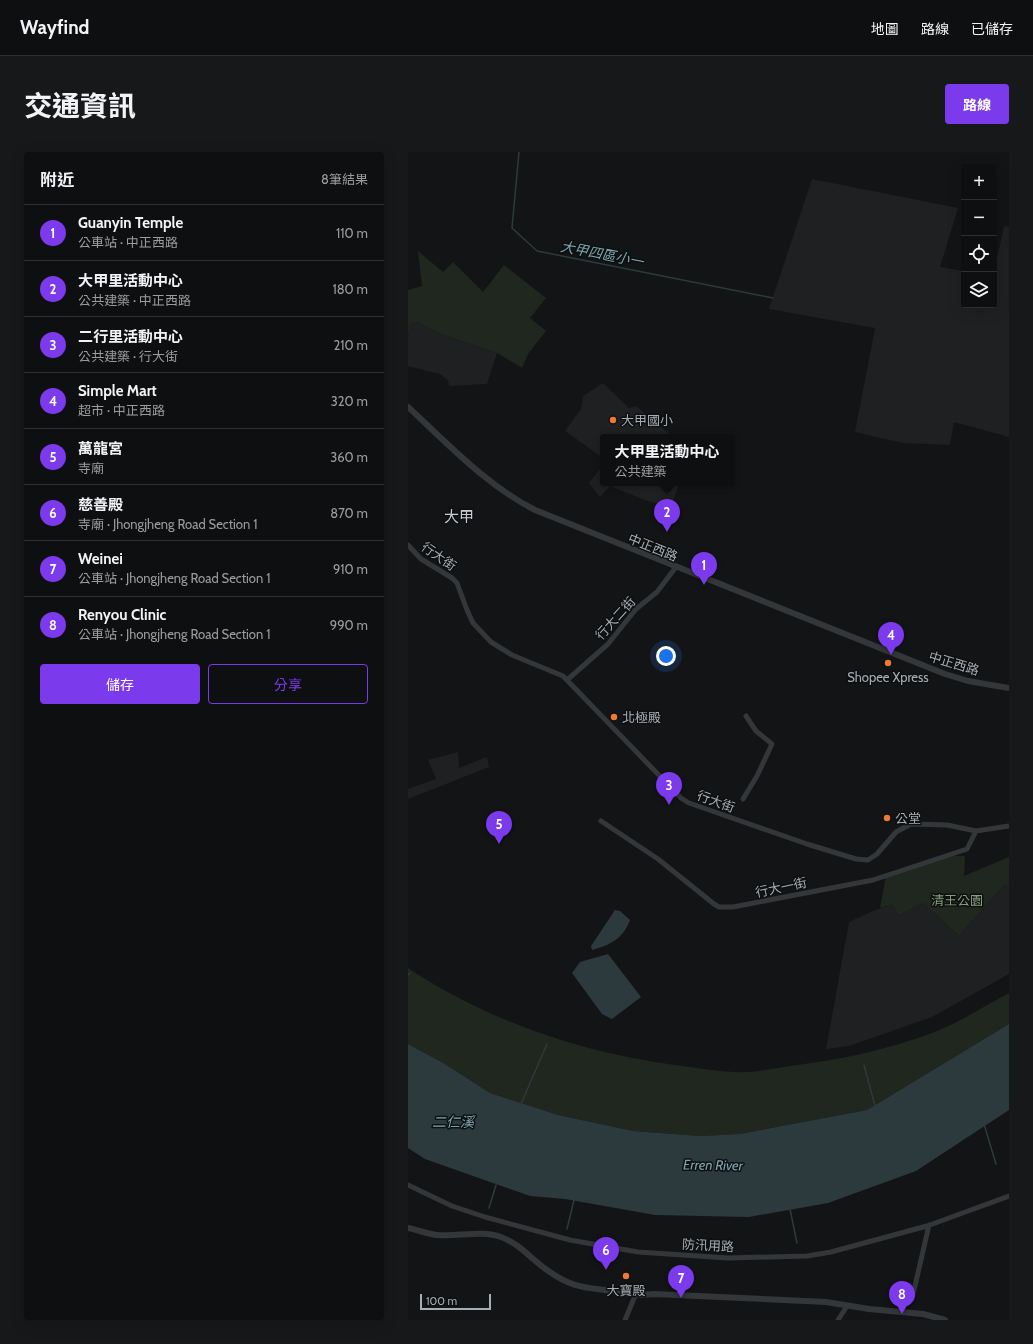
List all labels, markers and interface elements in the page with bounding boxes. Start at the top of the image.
text: Wayfind [20,16,89,39]
text: 地圖 [871,20,899,38]
text: 路線 [921,20,949,38]
text: 已儲存 [971,20,1013,38]
button: 路線 [945,84,1009,124]
text: 交通資訊 [24,89,136,123]
map controls [961,164,997,308]
button: + [961,164,997,200]
text: 附近 [40,170,74,190]
text: 8筆結果 [321,171,368,187]
button: − [961,200,997,236]
text: Guanyin Temple [78,214,183,232]
text: 1 [51,225,55,241]
text: 110 m [336,225,368,241]
text: 公車站 · 中正西路 [78,234,178,250]
button: locate [961,236,997,272]
water label: 大甲四區小一 [559,237,646,271]
text: 大甲里活動中心 [78,272,183,290]
button: layers [961,272,997,308]
text: 2 [50,281,56,297]
text: 180 m [332,281,368,297]
text: 公共建築 · 中正西路 [78,292,191,308]
text: 二行里活動中心 [78,328,183,346]
text: 3 [49,337,57,353]
text: 210 m [334,337,368,353]
text: 公共建築 · 行大街 [78,348,178,364]
text: Simple Mart [78,382,157,400]
text: 4 [49,393,57,409]
text: 320 m [331,393,368,409]
text: 超市 · 中正西路 [78,402,165,418]
place label: 大甲國小 [621,412,673,428]
marker: 大甲國小 [608,415,618,425]
popup [600,434,734,486]
text: 萬龍宮 [78,440,123,458]
text: 大甲里活動中心 [614,443,720,461]
text: 5 [50,449,56,465]
text: 360 m [330,449,368,465]
text: 寺廟 [78,460,104,476]
text: 公共建築 [614,463,667,479]
text: 慈善殿 [78,496,123,514]
pin: 2 [654,499,680,532]
text: 6 [49,505,57,521]
text: 870 m [330,505,368,521]
district label: 大甲 [444,508,474,526]
text: 寺廟 · Jhongjheng Road Section 1 [78,516,257,532]
street label: 中正西路 [626,530,680,564]
street label: 行大街 [418,538,460,574]
text: Weinei [78,550,123,568]
pin: 1 [691,552,717,585]
text: 7 [50,561,56,577]
text: 910 m [333,561,368,577]
text: 公車站 · Jhongjheng Road Section 1 [78,570,270,586]
street label: 行大二街 [592,593,638,643]
text: Renyou Clinic [78,606,166,624]
text: 8 [49,617,57,633]
text: 990 m [330,617,368,633]
pin: 4 [878,622,904,655]
text: 公車站 · Jhongjheng Road Section 1 [78,626,270,642]
your location [656,646,676,666]
street label: 中正西路 [927,648,981,678]
marker: Shopee Xpress [883,658,893,668]
button: 儲存 [40,664,200,704]
button: 分享 [208,664,368,704]
place label: Shopee Xpress [847,669,929,685]
place label: 北極殿 [622,709,661,725]
marker: 北極殿 [609,712,619,722]
pin: 3 [656,772,682,805]
street label: 行大街 [695,787,737,815]
place label: 公堂 [895,810,921,826]
pin: 5 [486,811,512,844]
marker: 公堂 [882,813,892,823]
street label: 行大一街 [754,874,808,900]
park label: 清王公園 [931,892,983,908]
water label: 二仁溪 [432,1113,476,1131]
water label: Erren River [683,1155,744,1175]
street label: 防汛用路 [682,1236,734,1254]
pin: 6 [593,1237,619,1270]
pin: 7 [668,1265,694,1298]
marker: 大寶殿 [621,1271,631,1281]
pin: 8 [889,1281,915,1314]
place label: 大寶殿 [606,1282,646,1298]
scale bar [420,1292,491,1311]
text: 100 m [426,1294,457,1308]

